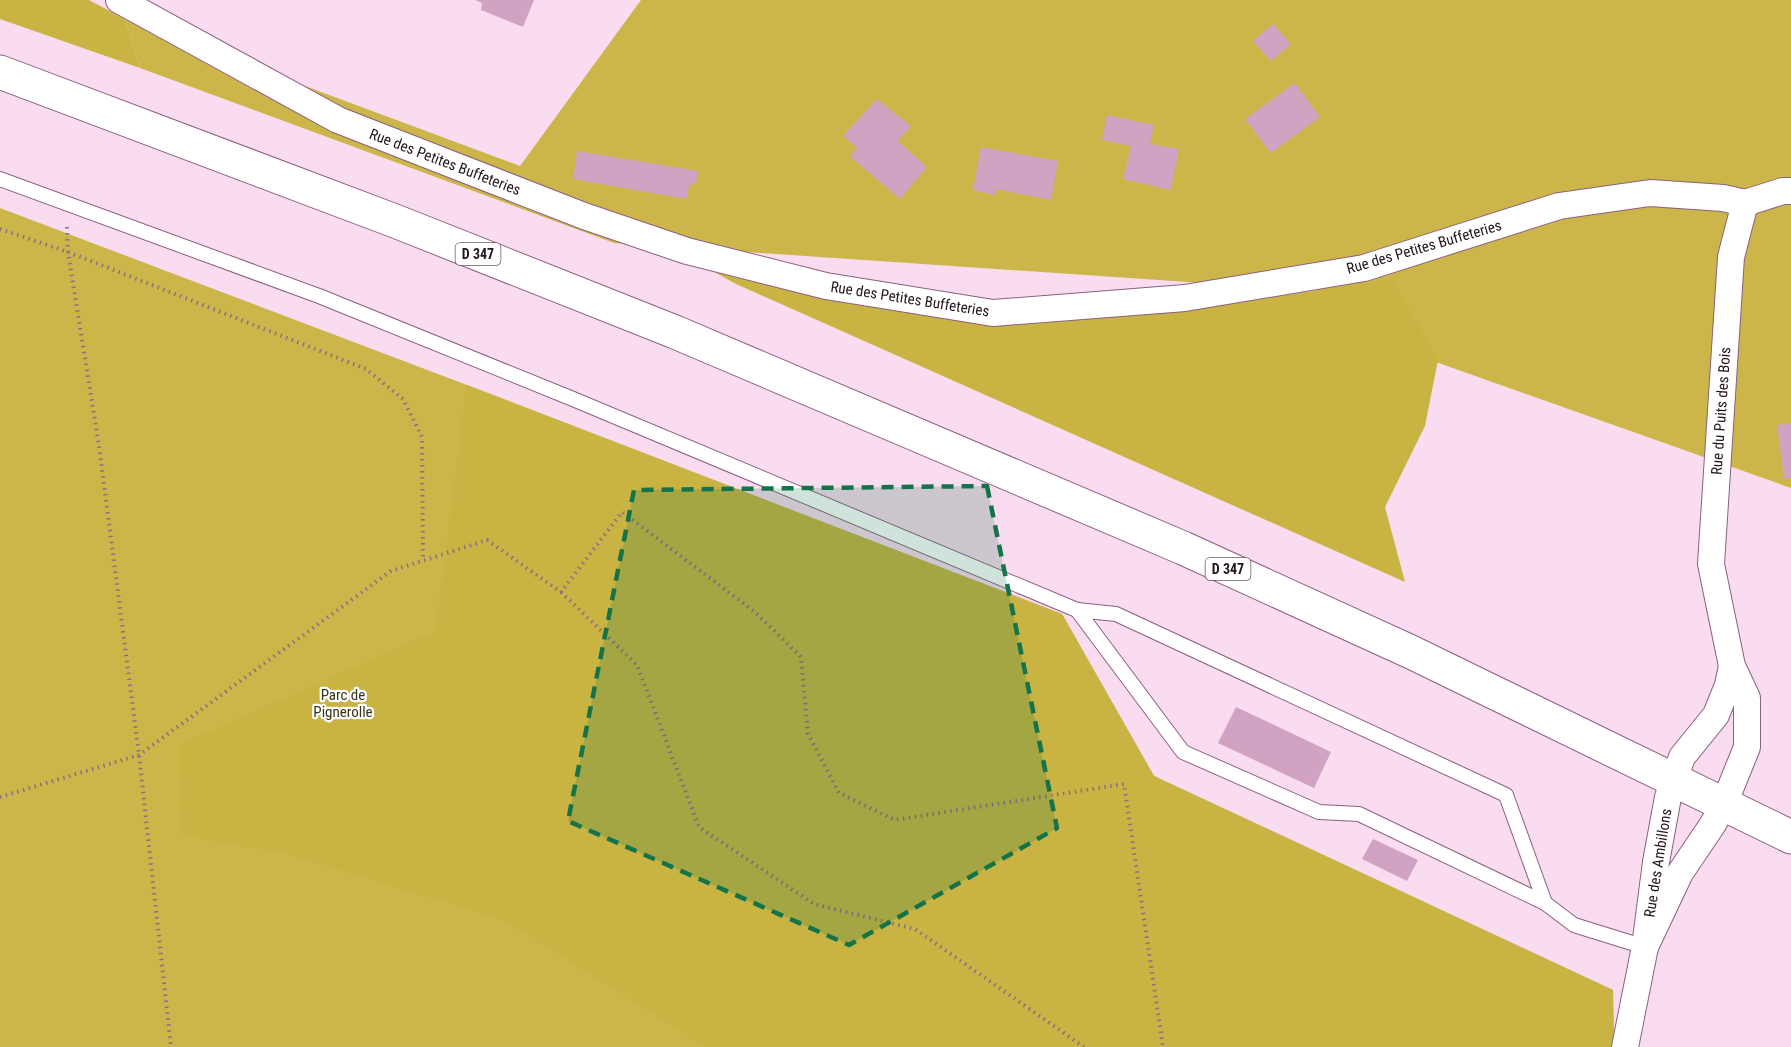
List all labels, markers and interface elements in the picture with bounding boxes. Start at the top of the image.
street label: Rue des Petites Buffeteries [367,125,523,199]
street label: Rue des Petites Buffeteries [1344,216,1504,278]
road number: D 347 [456,243,500,265]
street label: Rue des Petites Buffeteries [829,278,991,320]
street label: Rue du Puits des Bois [1708,346,1734,476]
road number: D 347 [1206,558,1250,580]
park label: Parc de Pignerolle [313,686,373,721]
street label: Rue des Ambillons [1641,807,1675,919]

